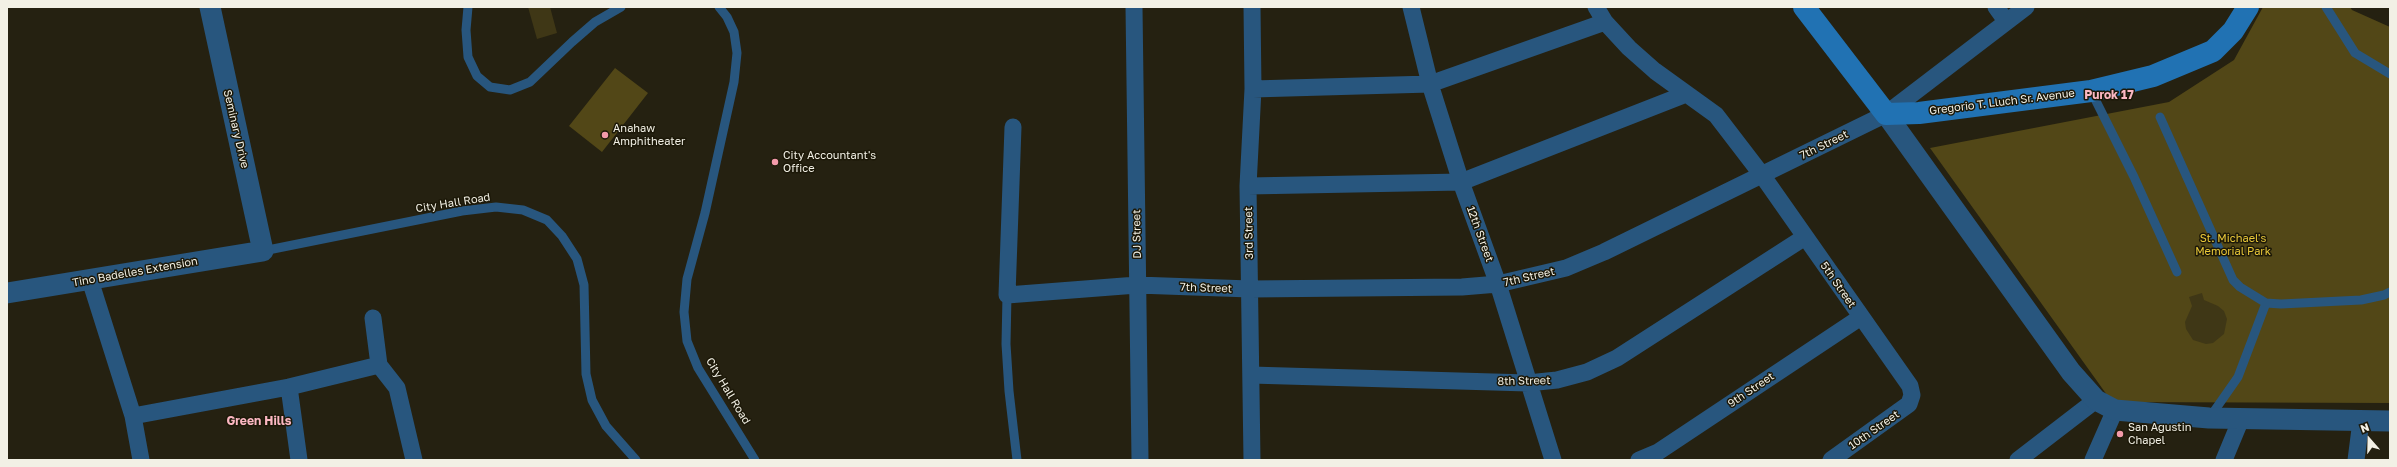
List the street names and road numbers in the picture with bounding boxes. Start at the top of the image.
street label: Gregorio T. Lluch Sr. Avenue [1928,87,2076,117]
street label: Seminary Drive [221,89,251,169]
street label: 7th Street [1798,128,1850,162]
street label: City Hall Road [415,191,491,215]
street label: 12th Street [1464,204,1496,264]
street label: 3rd Street [1242,207,1256,259]
street label: DJ Street [1130,209,1144,259]
street label: Tino Badelles Extension [71,254,199,290]
street label: 5th Street [1817,260,1859,310]
street label: 7th Street [1502,265,1556,289]
street label: 7th Street [1180,280,1232,296]
street label: City Hall Road [703,355,753,427]
street label: 9th Street [1725,370,1777,410]
street label: 8th Street [1497,374,1551,388]
street label: 10th Street [1846,408,1902,452]

